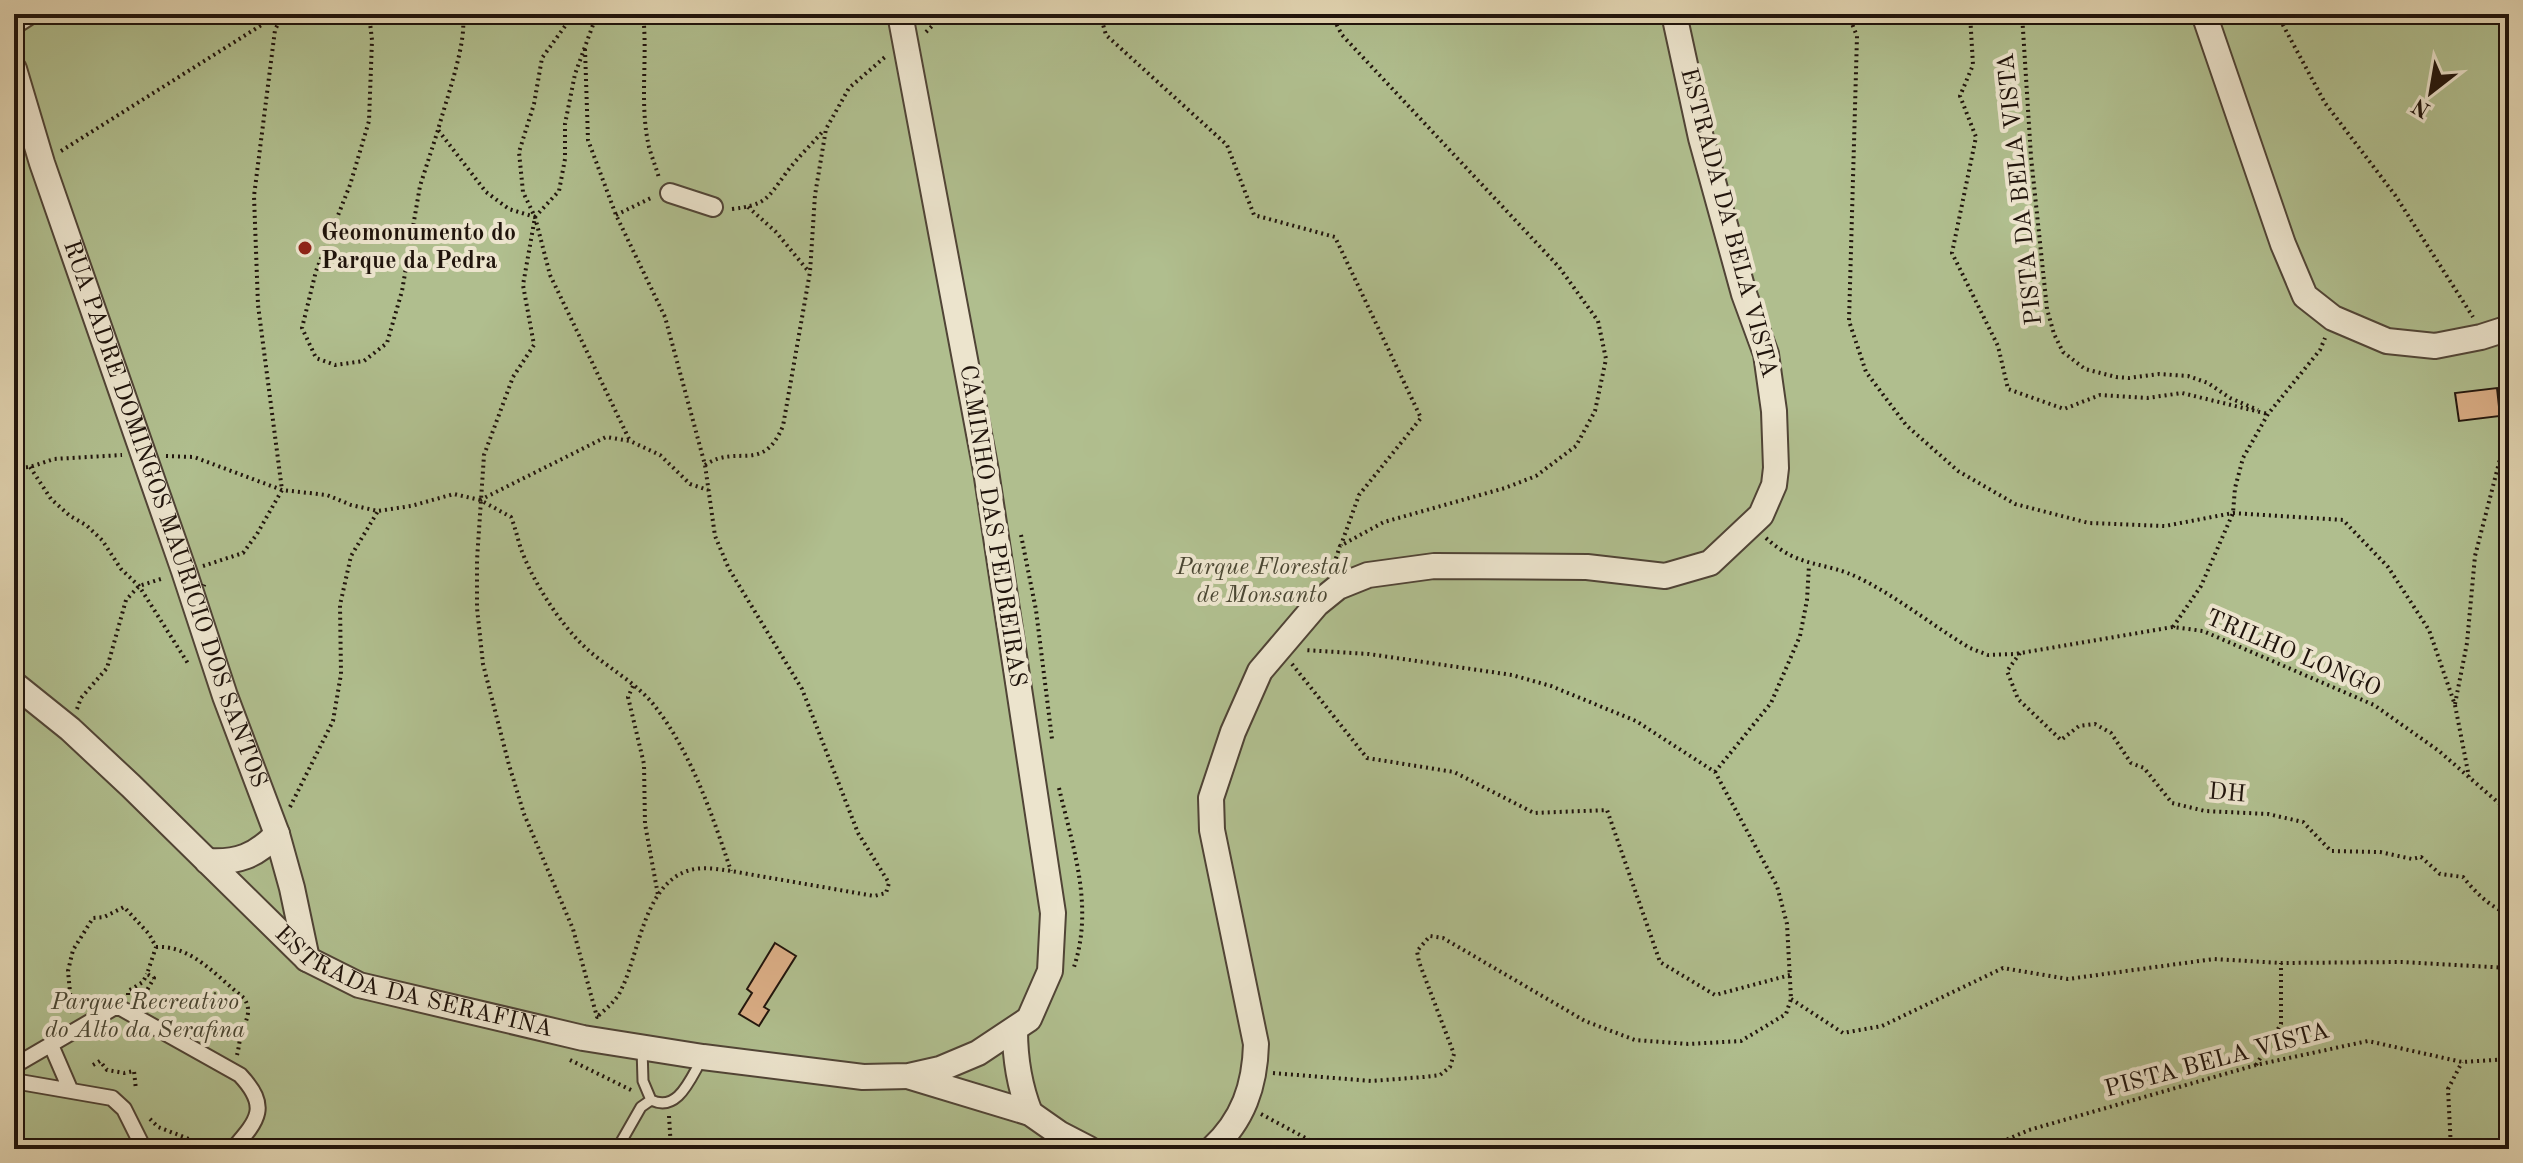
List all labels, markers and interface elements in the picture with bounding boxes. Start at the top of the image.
street label: PISTA DA BELA VISTA [1995,52,2047,326]
north arrow [2391,52,2471,132]
street label: ESTRADA DA BELA VISTA [1675,66,1781,380]
text: N [2409,94,2435,121]
place label: Geomonumento do Parque da Pedra [321,222,516,274]
street label: RUA PADRE DOMINGOS MAURÍCIO DOS SANTOS [58,238,270,791]
marker: Geomonumento do Parque da Pedra [296,239,314,257]
street label: CAMINHO DAS PEDREIRAS [955,363,1029,689]
park label: Parque Florestal de Monsanto [1175,556,1348,608]
street label: TRILHO LONGO [2202,606,2384,702]
street label: DH [2207,780,2247,808]
street label: ESTRADA DA SERAFINA [269,922,555,1042]
park label: Parque Recreativo do Alto da Serafina [45,991,245,1043]
street label: PISTA BELA VISTA [2102,1019,2332,1103]

